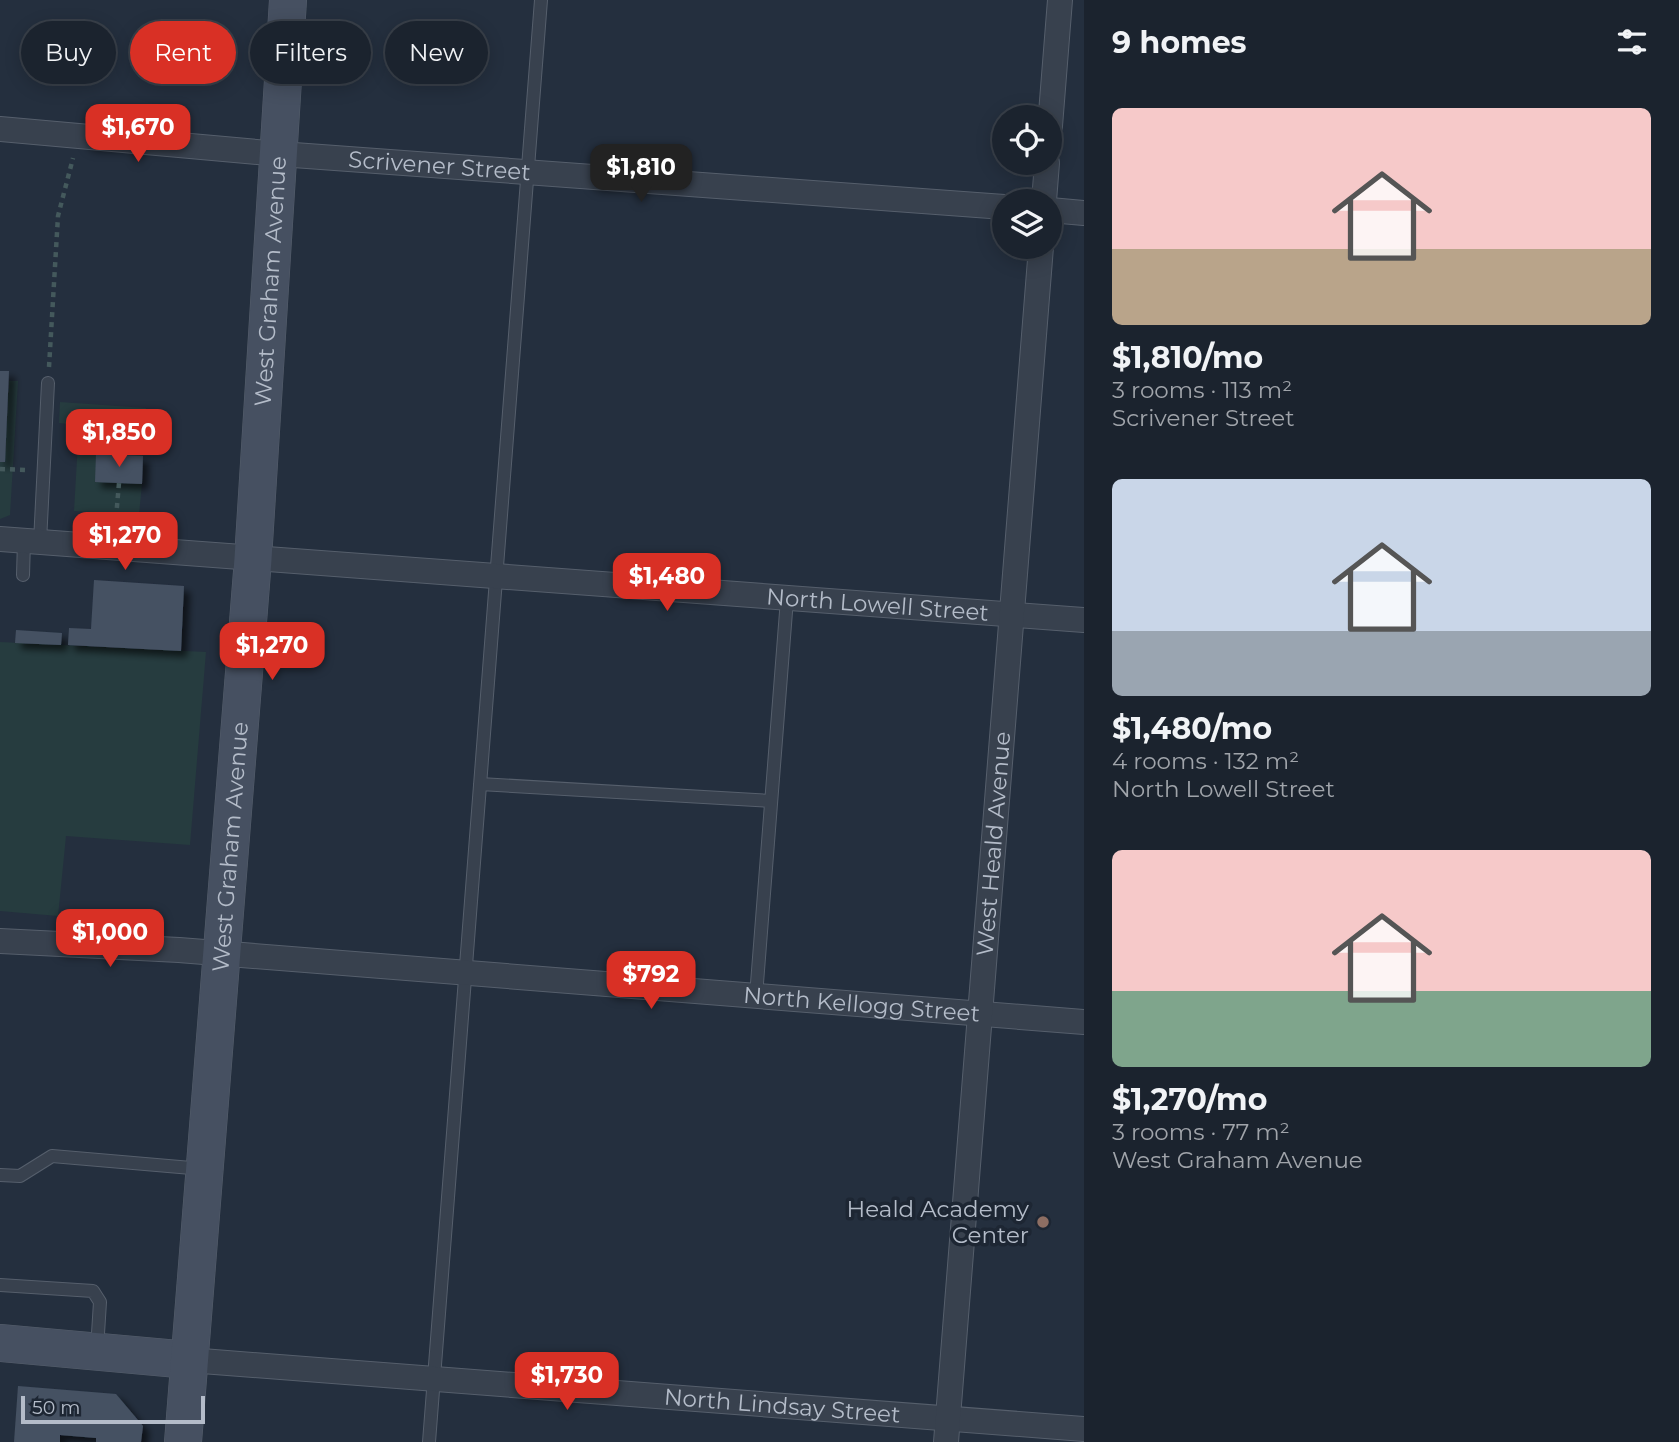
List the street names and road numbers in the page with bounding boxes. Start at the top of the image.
street label: Scrivener Street [347,145,532,186]
street label: West Graham Avenue [249,155,292,407]
street label: North Lowell Street [765,582,990,627]
street label: West Graham Avenue [206,721,254,973]
street label: West Heald Avenue [971,730,1016,957]
street label: North Kellogg Street [742,981,981,1028]
street label: North Lindsay Street [663,1383,901,1429]

